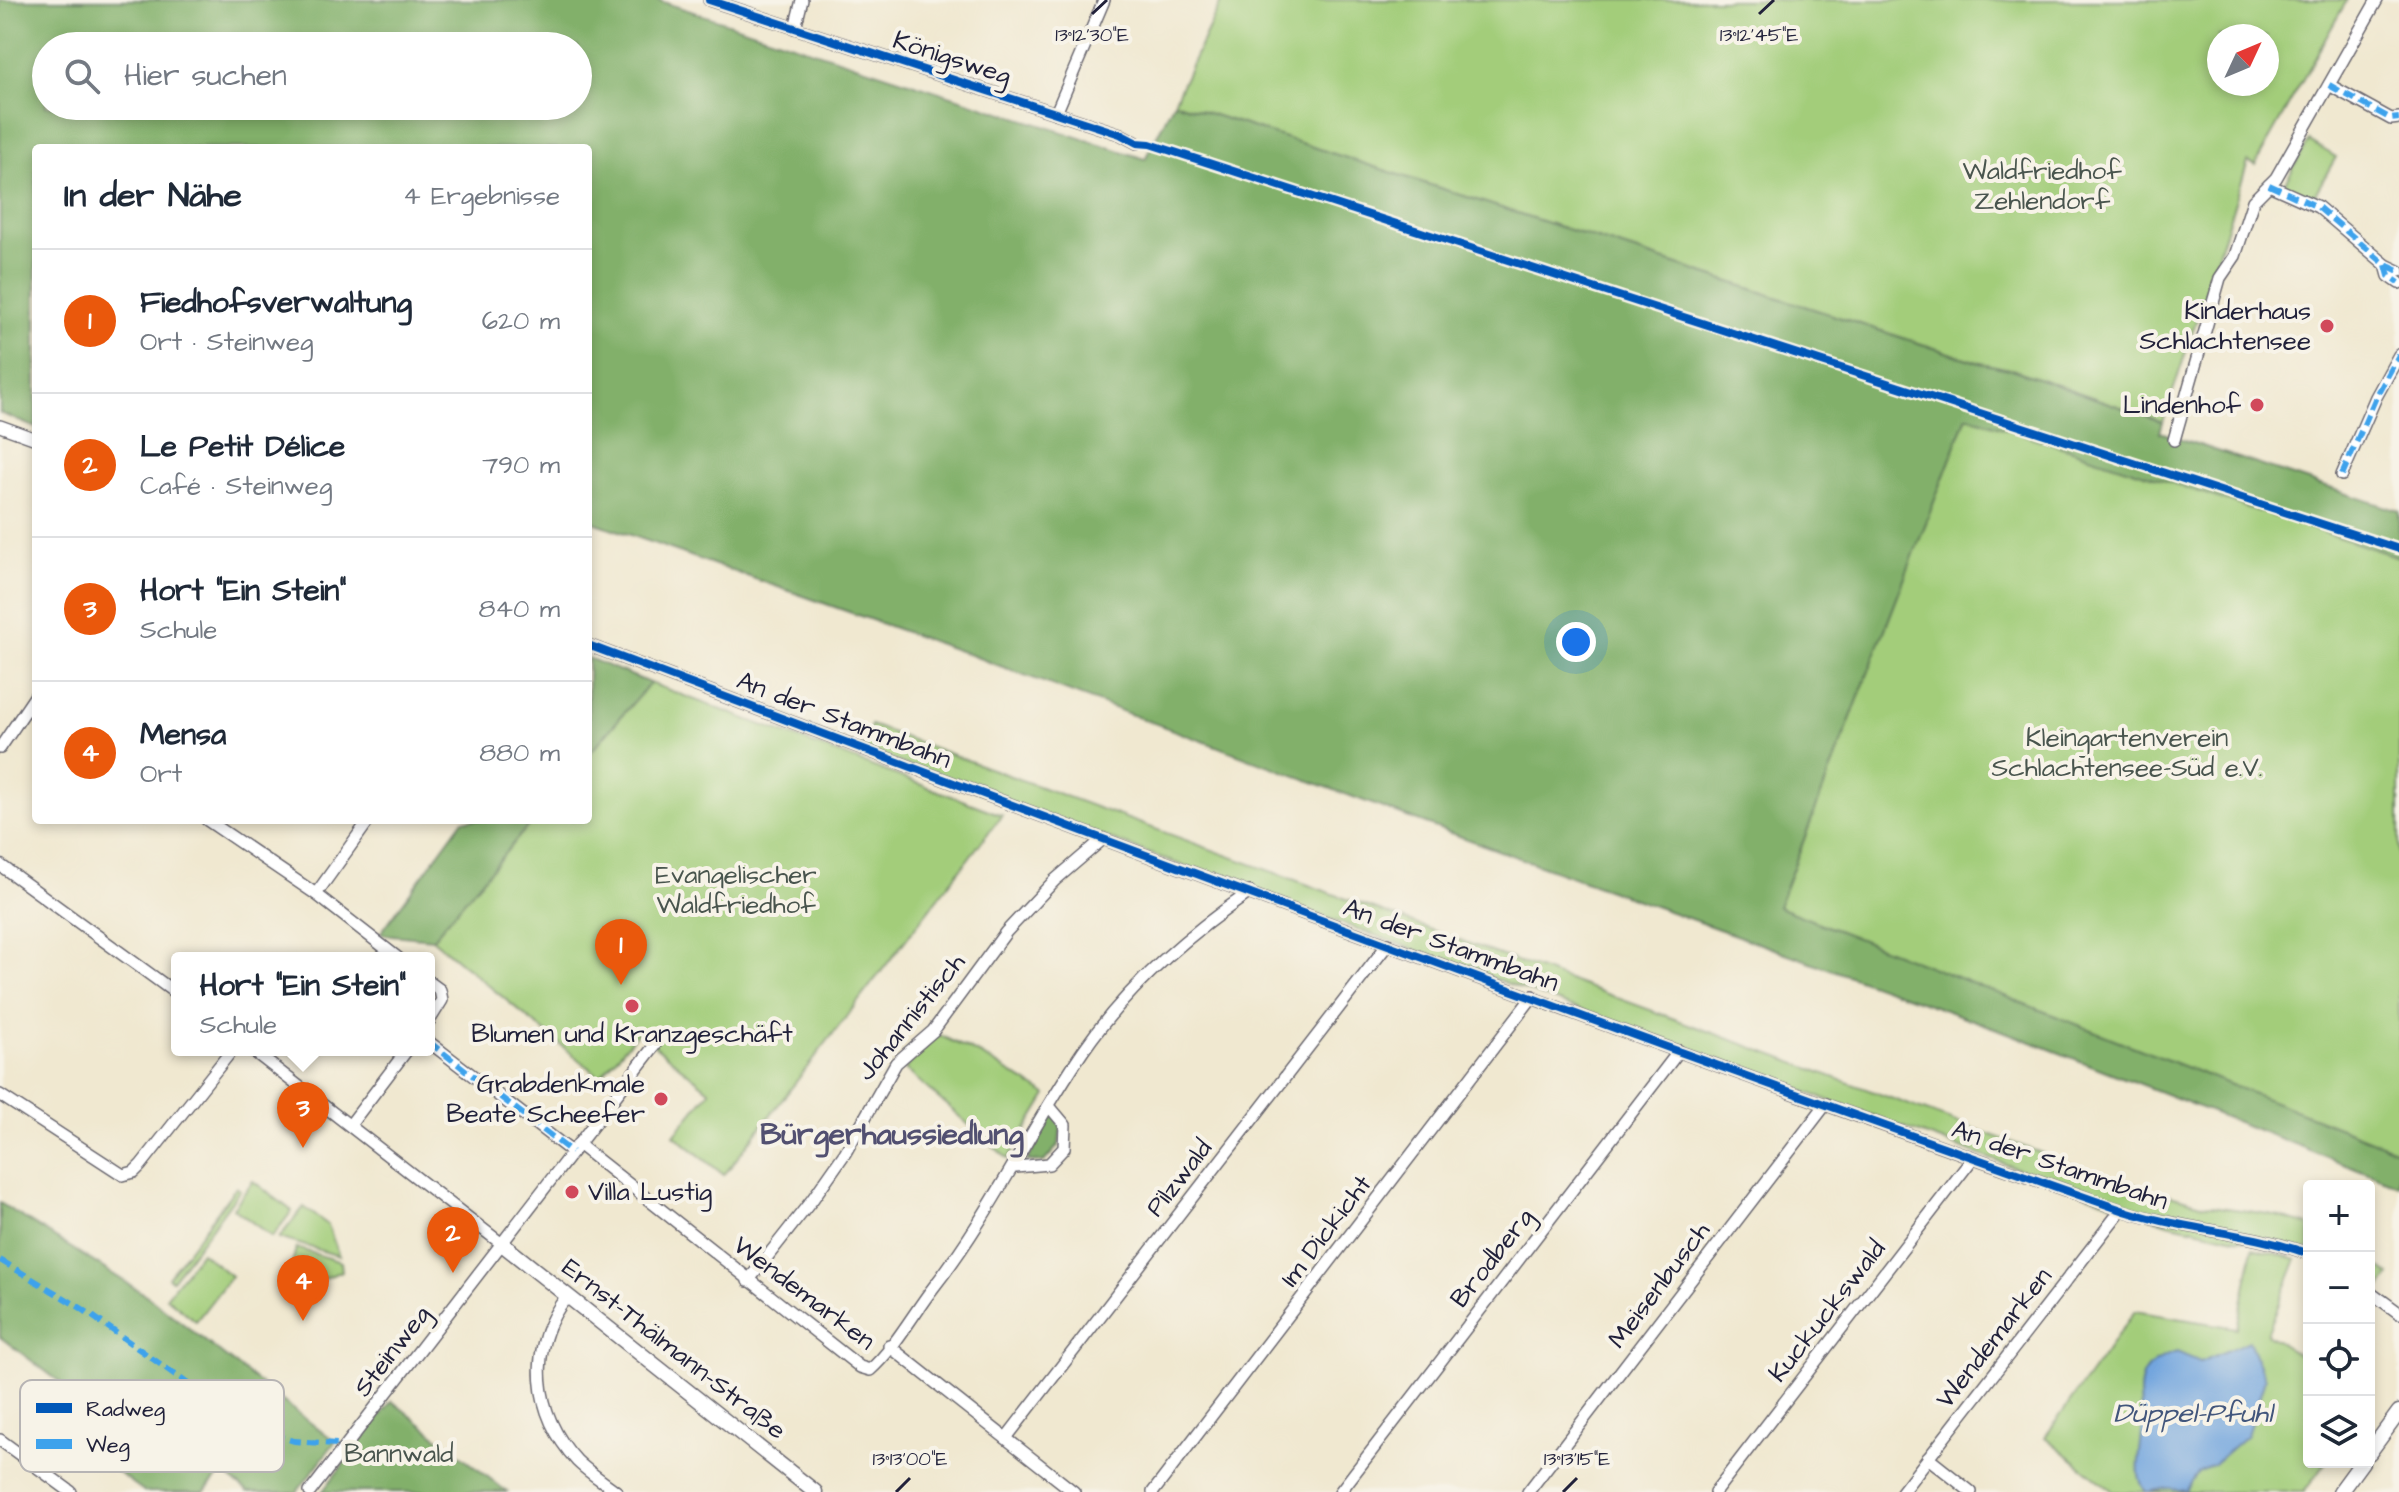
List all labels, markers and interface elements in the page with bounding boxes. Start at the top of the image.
text: 13°12'30"E [1055,21,1129,49]
text: 13°12'45"E [1720,21,1799,49]
street label: Königsweg [888,22,1016,96]
north arrow [2207,24,2279,96]
search box [32,32,592,120]
icon: search [60,54,104,98]
text: Hier suchen [124,55,287,97]
park label: Waldfriedhof Zehlendorf [1962,153,2122,219]
text: In der Nähe [64,172,242,220]
text: 4 Ergebnisse [403,178,560,214]
text: Fiedhofsverwaltung [140,282,412,324]
place label: Kinderhaus Schlachtensee [2140,293,2311,359]
text: 1 [88,303,92,339]
text: 620 m [482,303,560,339]
marker: Kinderhaus Schlachtensee [2318,317,2336,335]
text: Ort · Steinweg [140,324,313,360]
place label: Lindenhof [2123,387,2242,423]
marker: Lindenhof [2248,396,2266,414]
text: Le Petit Délice [140,426,345,468]
text: 2 [83,447,97,483]
text: 790 m [482,447,560,483]
text: Café · Steinweg [140,468,332,504]
text: Hort "Ein Stein" [140,570,346,612]
text: 3 [83,591,97,627]
text: 840 m [478,591,560,627]
text: Schule [140,612,217,648]
your location [1556,622,1596,662]
street label: An der Stammbahn [732,663,956,777]
text: Mensa [140,714,226,756]
park label: Kleingartenverein Schlachtensee-Süd e.V. [1992,720,2262,786]
text: 4 [81,735,99,771]
text: 880 m [479,735,560,771]
text: Ort [140,756,182,792]
park label: Evangelischer Waldfriedhof [655,857,817,923]
street label: An der Stammbahn [1338,889,1564,1001]
pin: 1 [595,919,647,985]
street label: Johannistisch [848,946,974,1088]
popup [171,952,435,1056]
text: Hort "Ein Stein" [200,965,406,1007]
marker: Blumen und Kranzgeschäft [623,997,641,1015]
text: Schule [200,1007,277,1043]
place label: Blumen und Kranzgeschäft [471,1016,793,1054]
place label: Grabdenkmale Beate Scheefer [446,1066,645,1132]
pin: 3 [277,1082,329,1148]
marker: Grabdenkmale Beate Scheefer [652,1090,670,1108]
street label: An der Stammbahn [1947,1111,2173,1219]
district label: Bürgerhaussiedlung [760,1114,1024,1158]
street label: Pilzwald [1137,1132,1221,1224]
street label: Im Dickicht [1272,1167,1380,1294]
place label: Villa Lustig [588,1174,712,1212]
map controls [2303,1180,2375,1468]
button: + [2303,1180,2375,1252]
marker: Villa Lustig [563,1183,581,1201]
street label: Brodberg [1442,1201,1544,1316]
pin: 2 [427,1207,479,1273]
street label: Meisenbusch [1600,1214,1719,1356]
street label: Wendemarken [725,1228,883,1358]
street label: Kuckuckswald [1760,1232,1894,1390]
street label: Ernst-Thälmann-Straße [554,1250,794,1448]
button: − [2303,1252,2375,1324]
pin: 4 [277,1255,329,1321]
street label: Wendemarken [1928,1260,2060,1416]
street label: Steinweg [345,1298,441,1405]
button: locate [2303,1324,2375,1396]
legend [20,1380,284,1472]
text: Radweg [86,1394,165,1426]
water label: Düppel-Pfuhl [2114,1394,2276,1433]
button: layers [2303,1396,2375,1468]
text: Weg [86,1430,130,1462]
park label: Bannwald [344,1436,454,1472]
text: 13°13'00"E [873,1445,948,1473]
text: 13°13'15"E [1544,1445,1610,1473]

